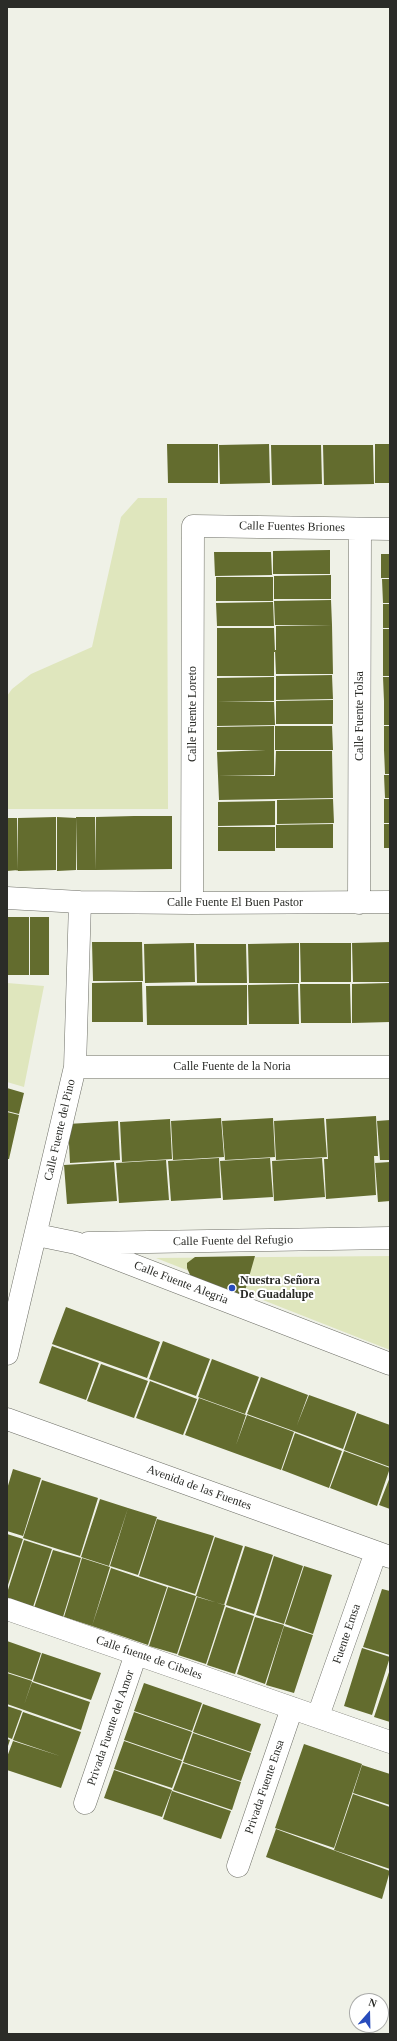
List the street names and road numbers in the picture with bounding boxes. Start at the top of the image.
street label: Calle Fuentes Briones [239,519,345,535]
street label: Calle Fuente Loreto [186,666,200,762]
street label: Calle Fuente Tolsa [353,671,367,761]
street label: Calle Fuente El Buen Pastor [167,896,303,910]
street label: Calle Fuente de la Noria [173,1060,291,1074]
street label: Calle Fuente del Pino [41,1078,79,1182]
street label: Calle Fuente del Refugio [173,1233,293,1249]
street label: Calle Fuente Alegria [132,1258,230,1308]
street label: Avenida de las Fuentes [145,1462,253,1514]
street label: Fuente Emsa [330,1602,364,1666]
street label: Calle fuente de Cibeles [94,1633,204,1683]
street label: Privada Fuente del Amor [84,1668,138,1788]
street label: Privada Fuente Ensa [242,1738,288,1836]

